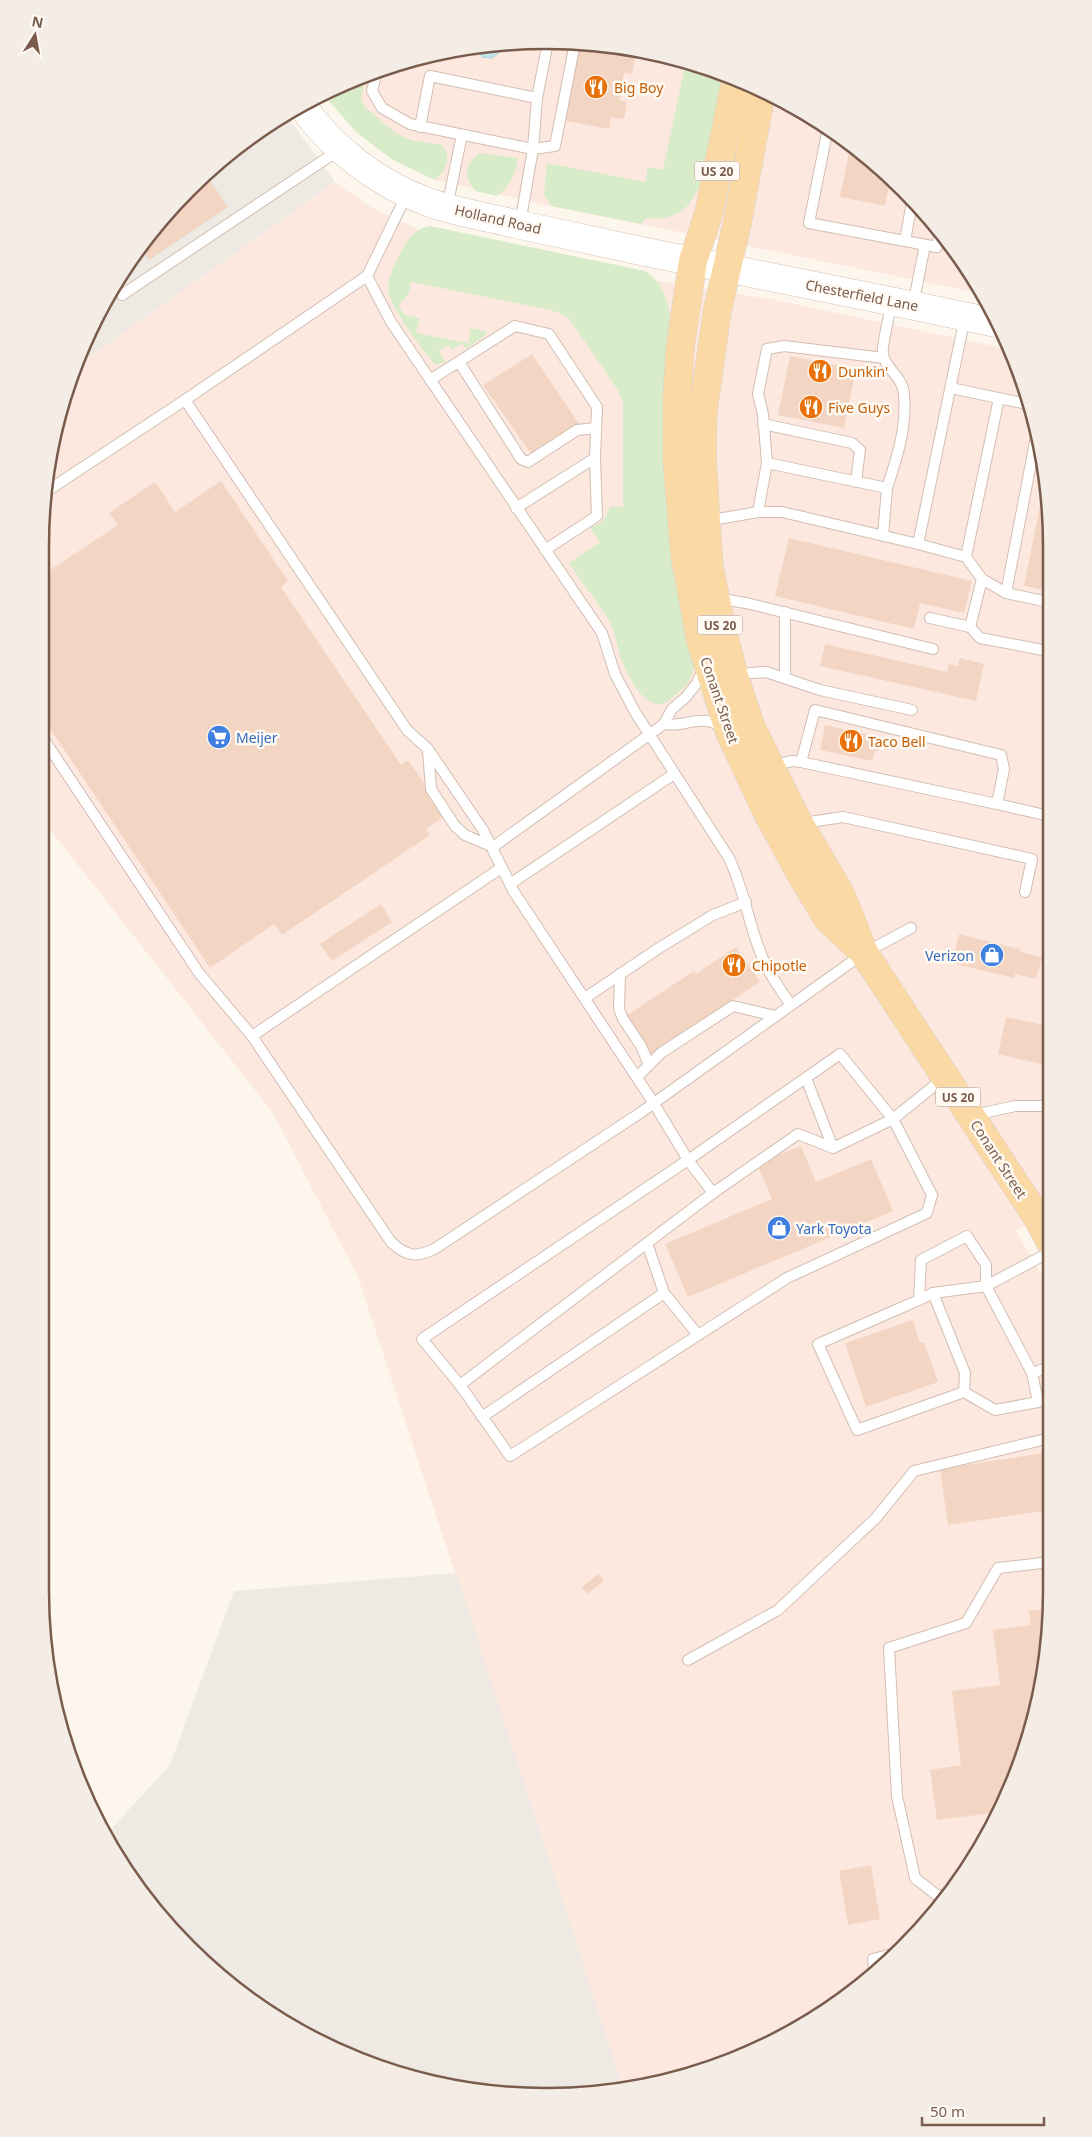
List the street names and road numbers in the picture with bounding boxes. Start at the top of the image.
road number: US 20 [694,162,740,180]
street label: Holland Road [453,200,543,238]
street label: Chesterfield Lane [804,275,920,315]
road number: US 20 [698,616,742,634]
street label: Conant Street [696,654,744,746]
road number: US 20 [936,1088,980,1106]
street label: Conant Street [966,1116,1032,1202]

